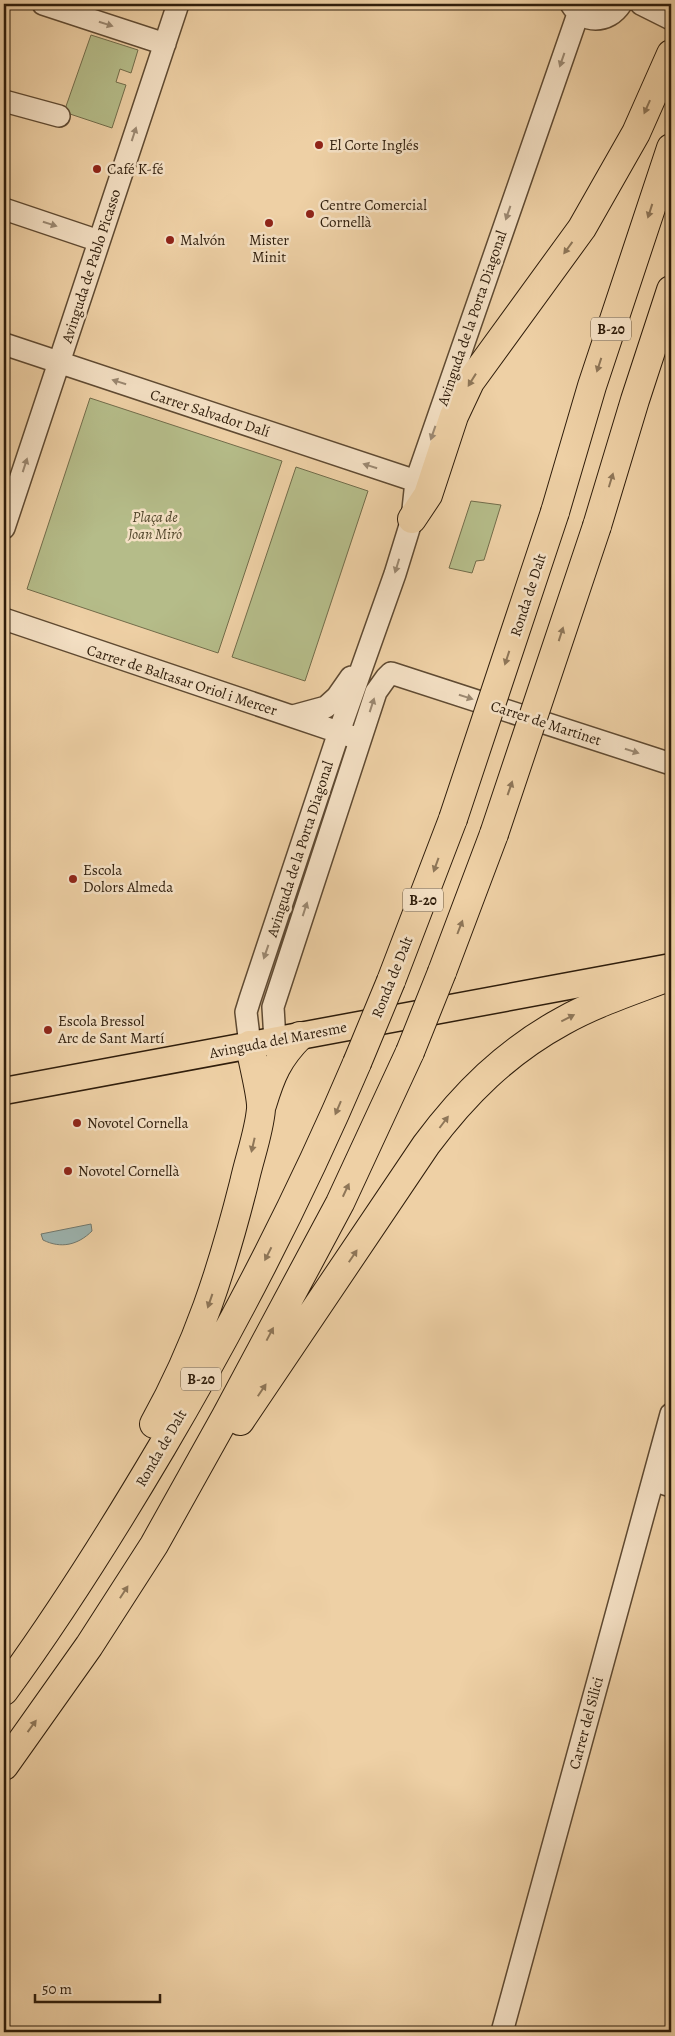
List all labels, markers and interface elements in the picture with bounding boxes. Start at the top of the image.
one-way arrow [99,21,114,29]
one-way arrow [558,52,565,67]
one-way arrow [643,100,651,114]
one-way arrow [131,127,139,142]
place label: El Corte Inglés [329,135,419,155]
marker: El Corte Inglés [313,139,325,151]
place label: Café K-fé [107,159,164,179]
marker: Café K-fé [91,163,103,175]
street label: Avinguda de Pablo Picasso [56,186,125,346]
place label: Centre Comercial Cornellà [320,195,427,232]
one-way arrow [646,204,654,219]
one-way arrow [504,206,512,221]
marker: Centre Comercial Cornellà [304,208,316,220]
marker: Mister Minit [263,217,275,229]
one-way arrow [43,221,58,229]
street label: Avinguda de la Porta Diagonal [432,227,512,409]
place label: Malvón [180,230,225,250]
place label: Mister Minit [249,230,289,267]
marker: Malvón [164,234,176,246]
one-way arrow [563,241,573,255]
road number: B-20 [591,318,631,340]
one-way arrow [595,358,602,373]
one-way arrow [467,373,477,386]
one-way arrow [111,378,126,386]
street label: Carrer Salvador Dalí [148,384,272,442]
one-way arrow [428,425,436,440]
one-way arrow [21,457,29,472]
one-way arrow [362,462,377,470]
one-way arrow [607,472,615,487]
park label: Plaça de Joan Miró [127,507,182,544]
street label: Ronda de Dalt [505,551,551,639]
one-way arrow [393,559,401,574]
one-way arrow [557,626,565,641]
street label: Carrer de Baltasar Oriol i Mercer [84,640,280,720]
one-way arrow [503,650,510,665]
one-way arrow [459,693,474,701]
street label: Carrer de Martinet [488,696,604,750]
one-way arrow [368,697,376,712]
one-way arrow [625,748,640,756]
street label: Avinguda de la Porta Diagonal [262,758,338,941]
one-way arrow [506,780,514,795]
one-way arrow [432,857,439,872]
place label: Escola Dolors Almeda [83,860,173,897]
marker: Escola Dolors Almeda [67,873,79,885]
road number: B-20 [403,888,443,912]
one-way arrow [301,902,309,917]
one-way arrow [457,919,464,934]
street label: Ronda de Dalt [367,933,417,1021]
one-way arrow [262,945,270,960]
place label: Escola Bressol Arc de Sant Martí [57,1011,164,1048]
one-way arrow [561,1014,575,1022]
street label: Avinguda del Maresme [207,1017,349,1063]
marker: Escola Bressol Arc de Sant Martí [42,1024,54,1036]
one-way arrow [334,1101,342,1116]
place label: Novotel Cornella [87,1113,188,1133]
one-way arrow [439,1115,449,1128]
marker: Novotel Cornella [71,1117,83,1129]
one-way arrow [249,1137,257,1152]
place label: Novotel Cornellà [78,1161,179,1181]
marker: Novotel Cornellà [62,1165,74,1177]
one-way arrow [342,1183,350,1197]
one-way arrow [264,1247,272,1261]
one-way arrow [348,1249,358,1263]
one-way arrow [206,1294,213,1309]
one-way arrow [266,1327,274,1341]
road number: B-20 [181,1368,221,1390]
one-way arrow [257,1384,267,1397]
street label: Ronda de Dalt [131,1406,191,1490]
one-way arrow [119,1586,129,1599]
street label: Carrer del Silici [564,1674,608,1772]
one-way arrow [27,1720,37,1733]
scale bar [35,1971,160,2003]
text: 50 m [42,1979,72,1999]

